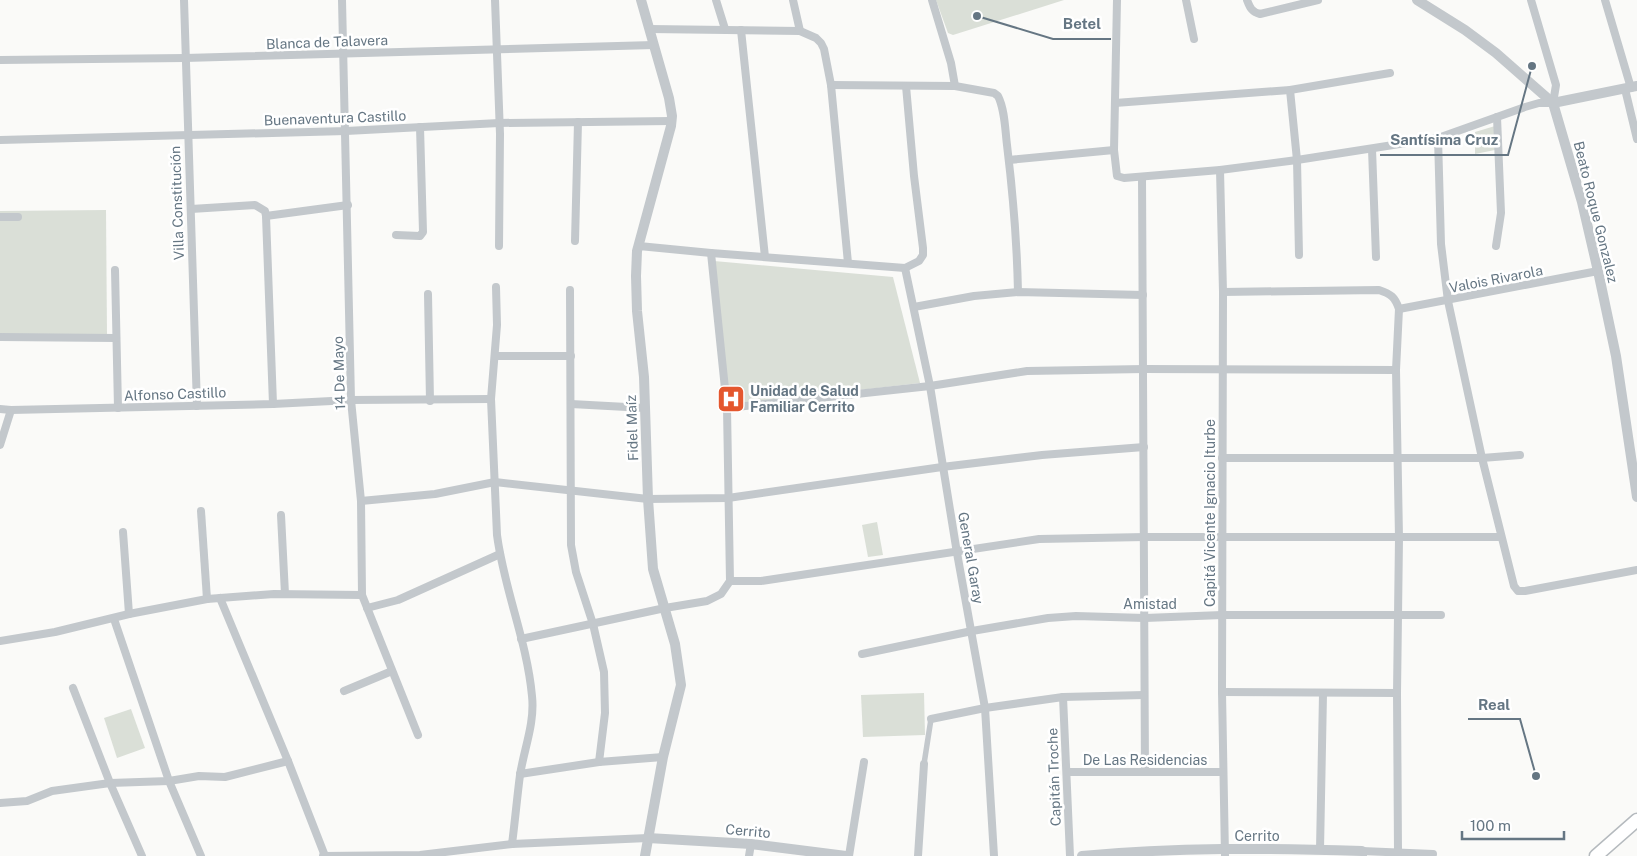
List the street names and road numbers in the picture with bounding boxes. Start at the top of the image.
street label: Blanca de Talavera [266,32,388,52]
street label: Buenaventura Castillo [263,108,407,128]
street label: Beato Roque Gonzalez [1571,140,1621,285]
street label: Villa Constitución [167,146,187,260]
street label: Valois Rivarola [1448,262,1544,296]
street label: 14 De Mayo [330,336,348,410]
street label: Alfonso Castillo [123,384,227,404]
street label: Fidel Maíz [623,395,641,461]
street label: Capitá Vicente Ignacio Iturbe [1202,419,1218,607]
street label: General Garay [955,511,987,606]
street label: Amistad [1123,596,1177,612]
street label: Capitán Troche [1044,728,1064,826]
street label: De Las Residencias [1083,752,1207,768]
street label: Cerrito [725,821,771,841]
street label: Cerrito [1234,828,1280,844]

